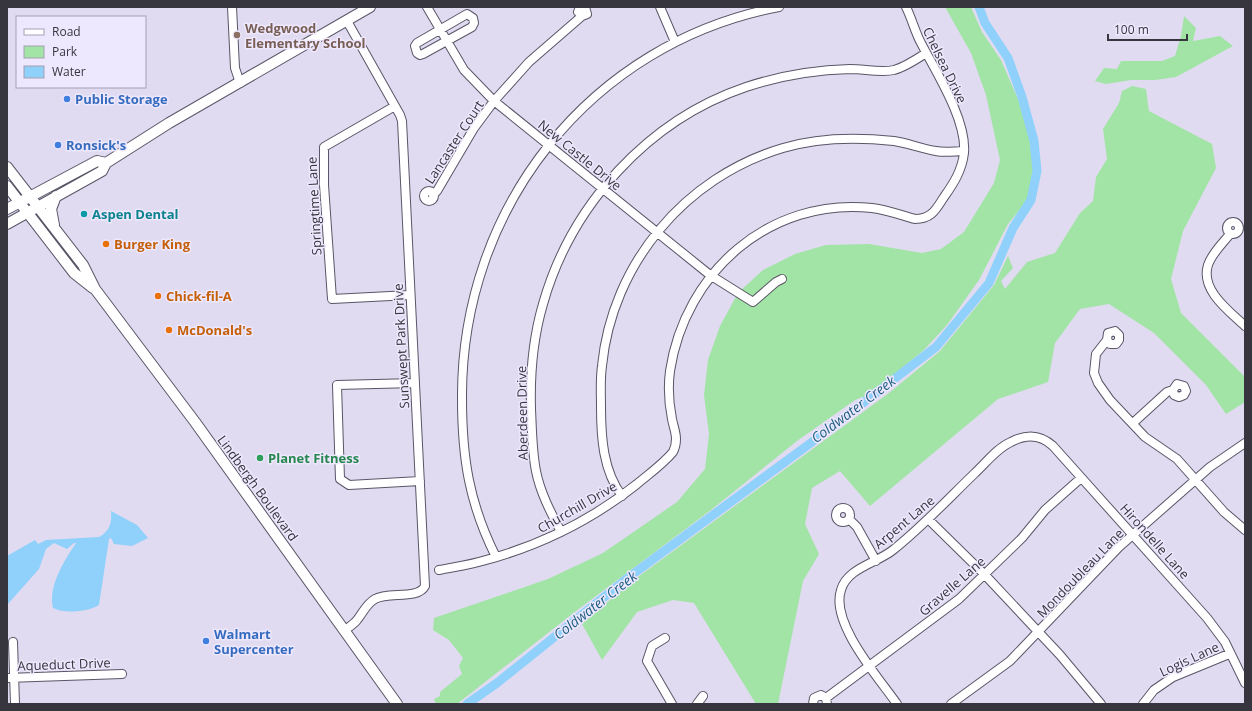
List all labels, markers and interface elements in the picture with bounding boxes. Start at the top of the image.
legend [16,16,146,88]
scale bar [1108,16,1187,42]
place label: Wedgwood Elementary School [245,19,366,52]
text: 100 m [1114,21,1149,38]
text: Road [52,23,81,40]
street label: Chelsea Drive [919,24,971,106]
marker: Wedgwood Elementary School [232,30,242,40]
text: Park [52,43,78,60]
text: Water [52,63,86,80]
place label: Public Storage [75,90,168,108]
marker: Public Storage [62,94,72,104]
street label: Lancaster Court [420,96,488,187]
street label: New Castle Drive [534,116,626,194]
place label: Ronsick's [66,136,126,154]
marker: Ronsick's [53,140,63,150]
street label: Springtime Lane [302,156,326,256]
place label: Aspen Dental [92,205,179,223]
marker: Aspen Dental [79,209,89,219]
place label: Burger King [114,235,191,253]
marker: Burger King [101,239,111,249]
street label: Sunswept Park Drive [389,283,413,409]
place label: Chick-fil-A [166,287,232,305]
marker: Chick-fil-A [153,291,163,301]
place label: McDonald's [177,321,252,339]
marker: McDonald's [164,325,174,335]
street label: Aberdeen Drive [512,366,532,460]
water label: Coldwater Creek [807,370,900,447]
street label: Lindbergh Boulevard [213,431,303,545]
place label: Planet Fitness [268,449,359,467]
marker: Planet Fitness [255,453,265,463]
street label: Churchill Drive [534,477,620,537]
street label: Arpent Lane [870,491,938,553]
street label: Hirondelle Lane [1116,499,1194,583]
street label: Mondoubleau Lane [1033,524,1127,622]
street label: Gravelle Lane [915,552,989,620]
water label: Coldwater Creek [549,566,642,644]
place label: Walmart Supercenter [214,625,294,658]
marker: Walmart Supercenter [201,636,211,646]
street label: Logis Lane [1156,637,1222,681]
street label: Aqueduct Drive [17,653,111,675]

